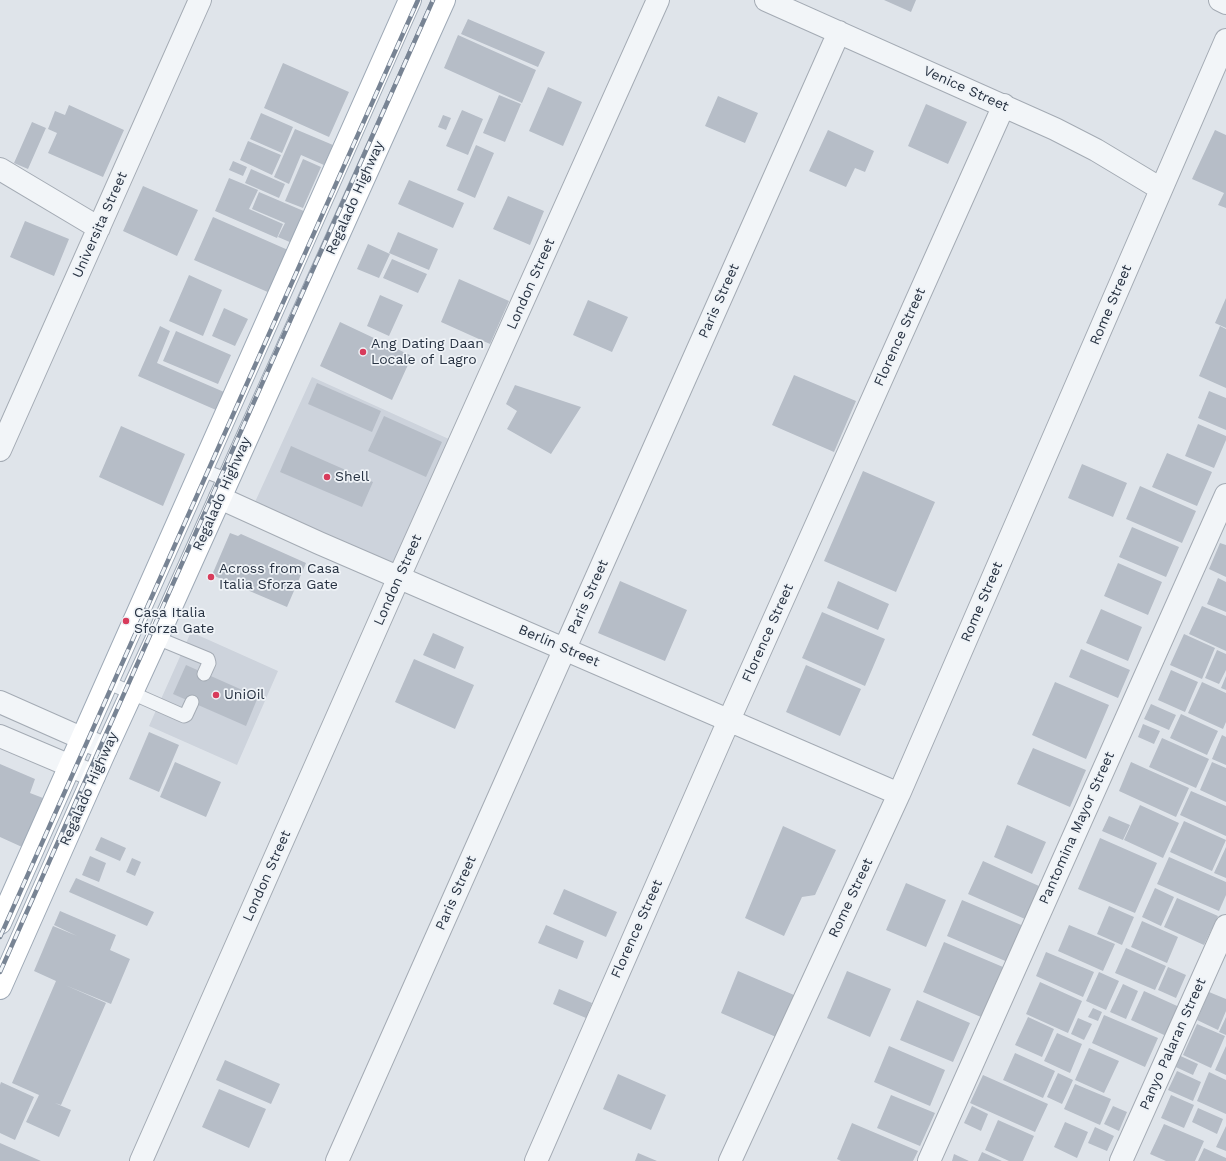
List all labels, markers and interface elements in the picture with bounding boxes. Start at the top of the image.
street label: Venice Street [921,63,1011,115]
street label: Regalado Highway [322,138,388,258]
street label: Universita Street [69,169,131,281]
street label: London Street [503,236,559,332]
street label: Paris Street [695,261,743,341]
street label: Rome Street [1087,262,1135,348]
street label: Florence Street [871,285,929,389]
place label: Ang Dating Daan Locale of Lagro [371,336,484,368]
marker: Ang Dating Daan Locale of Lagro [358,347,368,357]
street label: Regalado Highway [189,434,255,554]
place label: Shell [335,469,369,485]
marker: Shell [322,472,332,482]
street label: London Street [370,532,426,628]
street label: Paris Street [564,557,612,637]
street label: Rome Street [958,559,1006,645]
place label: Across from Casa Italia Sforza Gate [219,561,340,594]
marker: Across from Casa Italia Sforza Gate [206,572,216,582]
street label: Florence Street [739,581,797,685]
place label: Casa Italia Sforza Gate [134,605,214,638]
marker: Casa Italia Sforza Gate [121,616,131,626]
street label: Berlin Street [516,621,602,671]
place label: UniOil [224,687,265,703]
marker: UniOil [211,690,221,700]
street label: Regalado Highway [56,729,122,849]
street label: Pantomina Mayor Street [1036,749,1118,907]
street label: London Street [239,828,295,924]
street label: Paris Street [432,853,480,933]
street label: Rome Street [825,856,877,940]
street label: Florence Street [608,877,666,981]
street label: Panyo Palaran Street [1136,975,1210,1113]

